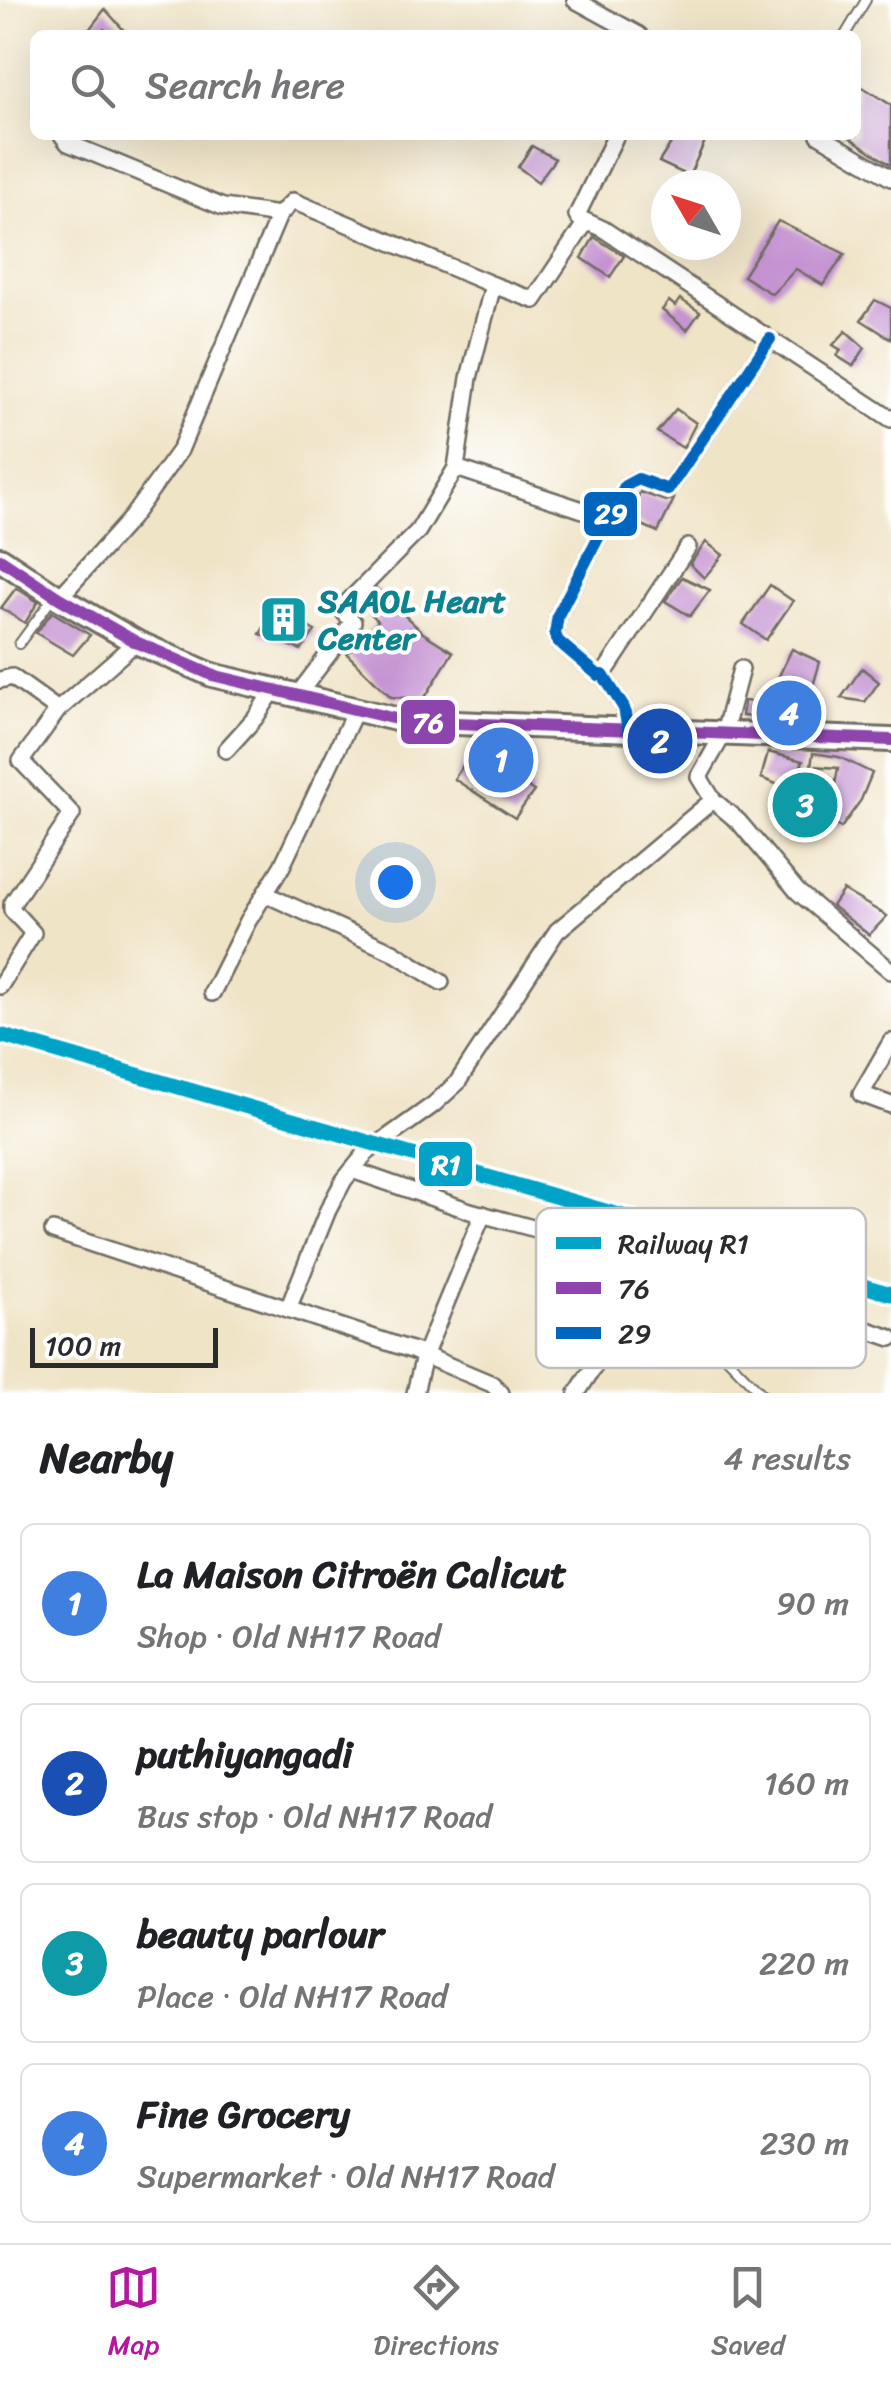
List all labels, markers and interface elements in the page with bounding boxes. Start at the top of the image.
search box [30,30,861,140]
text: Search here [145,52,345,119]
icon: search [65,58,120,113]
north arrow [651,170,741,260]
text: 29 [593,489,628,538]
line badge: 29 [582,490,639,538]
place label: SAAOL Heart Center [317,573,506,667]
building icon: SAAOL Heart Center [257,593,309,645]
pin: 4 [756,676,822,750]
line badge: 76 [399,698,457,746]
text: 76 [412,698,444,747]
pin: 2 [628,704,692,778]
pin: 1 [468,722,534,798]
pin: 3 [772,768,838,842]
your location [370,857,421,908]
line badge: R1 [417,1140,474,1188]
text: R1 [430,1140,461,1189]
legend [536,1208,866,1368]
text: Railway R1 [618,1219,749,1268]
text: 76 [618,1264,650,1313]
text: 29 [618,1309,651,1358]
text: 100 m [45,1321,121,1370]
scale bar [30,1323,218,1368]
text: Nearby [40,1421,173,1495]
text: 4 results [723,1430,851,1487]
text: La Maison Citroën Calicut [137,1541,567,1608]
text: 1 [68,1575,81,1632]
text: 90 m [776,1575,849,1632]
text: Shop · Old NH17 Road [137,1608,441,1665]
text: puthiyangadi [137,1721,353,1788]
text: 2 [65,1755,84,1812]
text: 160 m [764,1755,849,1812]
text: Bus stop · Old NH17 Road [137,1788,492,1845]
text: beauty parlour [137,1901,384,1968]
text: 3 [66,1935,83,1992]
text: 220 m [759,1935,849,1992]
text: Place · Old NH17 Road [137,1968,448,2025]
text: Fine Grocery [137,2081,350,2148]
text: 4 [64,2115,85,2172]
text: 230 m [760,2115,849,2172]
text: Supermarket · Old NH17 Road [137,2148,554,2205]
tab: Map [106,2260,161,2369]
tab: Directions [373,2260,499,2369]
tab: Saved [711,2260,785,2369]

